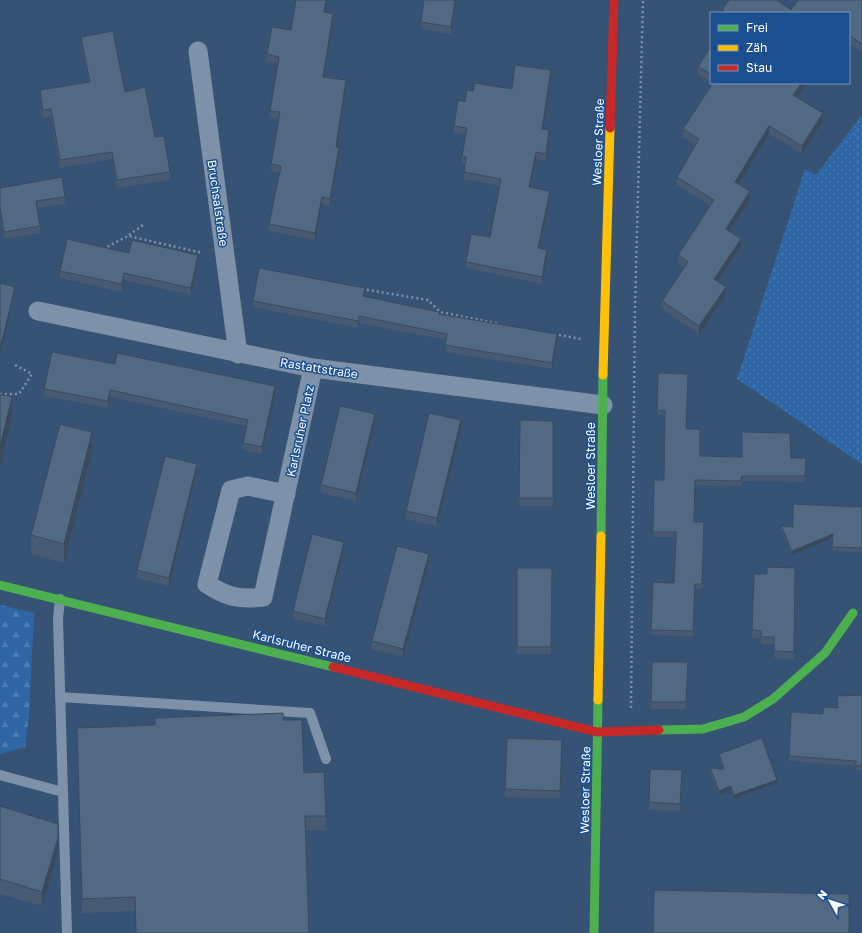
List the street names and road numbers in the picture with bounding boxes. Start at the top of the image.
street label: Wesloer Straße [589,98,607,186]
street label: Bruchsalstraße [204,159,232,247]
street label: Rastattstraße [279,354,359,382]
street label: Karlsruher Platz [283,384,317,478]
street label: Wesloer Straße [583,422,598,510]
street label: Karlsruher Straße [251,626,353,666]
street label: Wesloer Straße [577,746,593,834]

